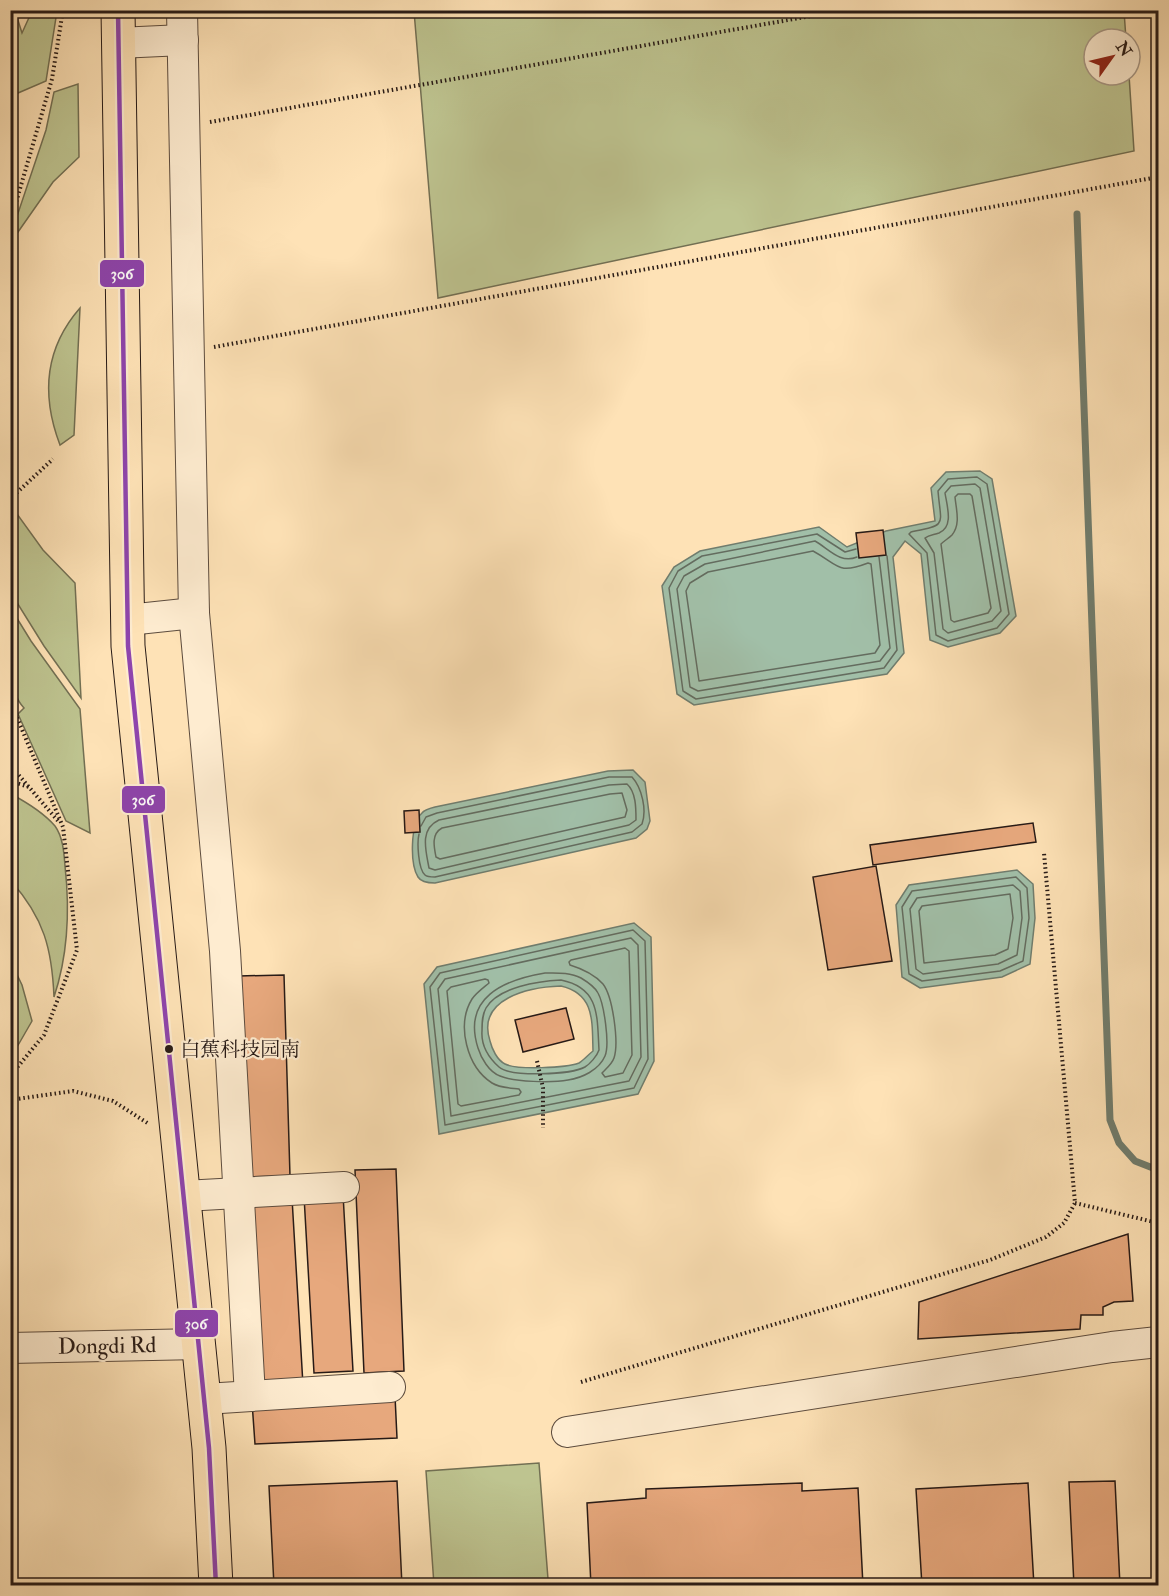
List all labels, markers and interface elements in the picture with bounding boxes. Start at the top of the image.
north arrow [1082,27,1142,87]
text: N [1111,37,1136,61]
line badge: 306 [99,259,145,288]
text: 306 [111,264,135,284]
line badge: 306 [121,785,166,814]
text: 306 [132,790,156,810]
place label: 白蕉科技园南 [180,1037,300,1062]
marker: 白蕉科技园南 [163,1043,175,1055]
line badge: 306 [174,1309,219,1338]
text: 306 [185,1314,209,1334]
street label: Dongdi Rd [58,1331,157,1361]

